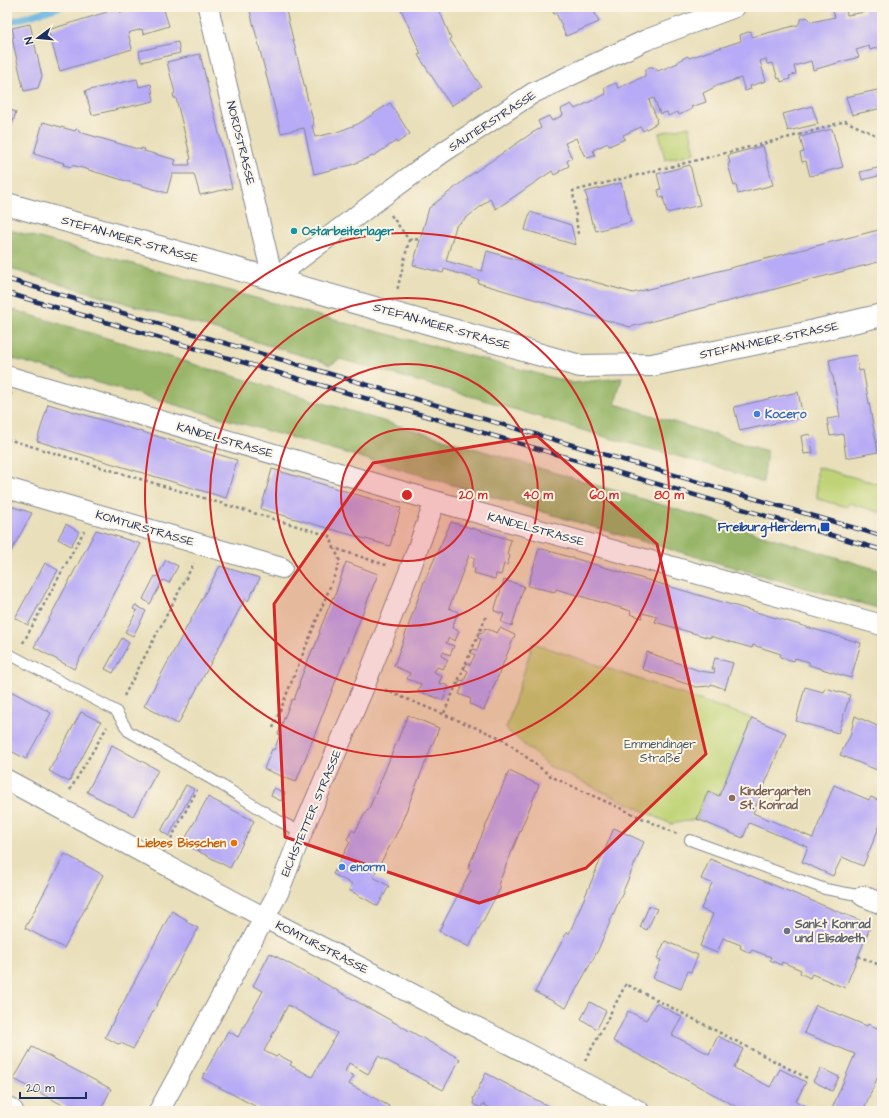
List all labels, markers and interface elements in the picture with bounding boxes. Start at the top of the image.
north arrow [18,18,58,58]
text: N [21,35,37,46]
street label: SAUTIERSTRASSE [445,87,539,156]
street label: NORDSTRASSE [222,99,259,187]
street label: STEFAN-MEIER-STRASSE [59,212,200,267]
place label: Ostarbeiterlager [302,223,394,242]
marker: Ostarbeiterlager [289,226,299,236]
street label: STEFAN-MEIER-STRASSE [371,299,512,354]
street label: STEFAN-MEIER-STRASSE [698,317,840,364]
place label: Kocero [765,406,807,423]
marker: Kocero [752,409,762,419]
street label: KANDELSTRASSE [175,419,275,462]
text: 20 m [458,487,488,504]
text: 40 m [523,487,554,504]
text: 60 m [589,487,619,504]
text: 80 m [654,487,684,504]
centre of rings [400,488,414,502]
street label: KOMTURSTRASSE [94,506,196,551]
street label: KANDELSTRASSE [486,508,586,551]
place label: Freiburg-Herdern [718,519,816,538]
marker: Freiburg-Herdern [819,521,831,533]
park label: Emmendinger Straße [624,736,696,767]
street label: EICHSTETTER STRASSE [277,747,346,879]
place label: Kindergarten St. Konrad [739,783,811,814]
marker: Kindergarten St. Konrad [727,793,737,803]
place label: Liebes Bisschen [137,835,226,852]
marker: Liebes Bisschen [229,838,239,848]
place label: enorm [349,859,386,876]
marker: enorm [337,862,347,872]
place label: Sankt Konrad und Elisabeth [794,916,872,947]
street label: KOMTURSTRASSE [272,917,371,978]
marker: Sankt Konrad und Elisabeth [782,926,792,936]
scale bar [20,1074,86,1100]
text: 20 m [26,1080,55,1097]

